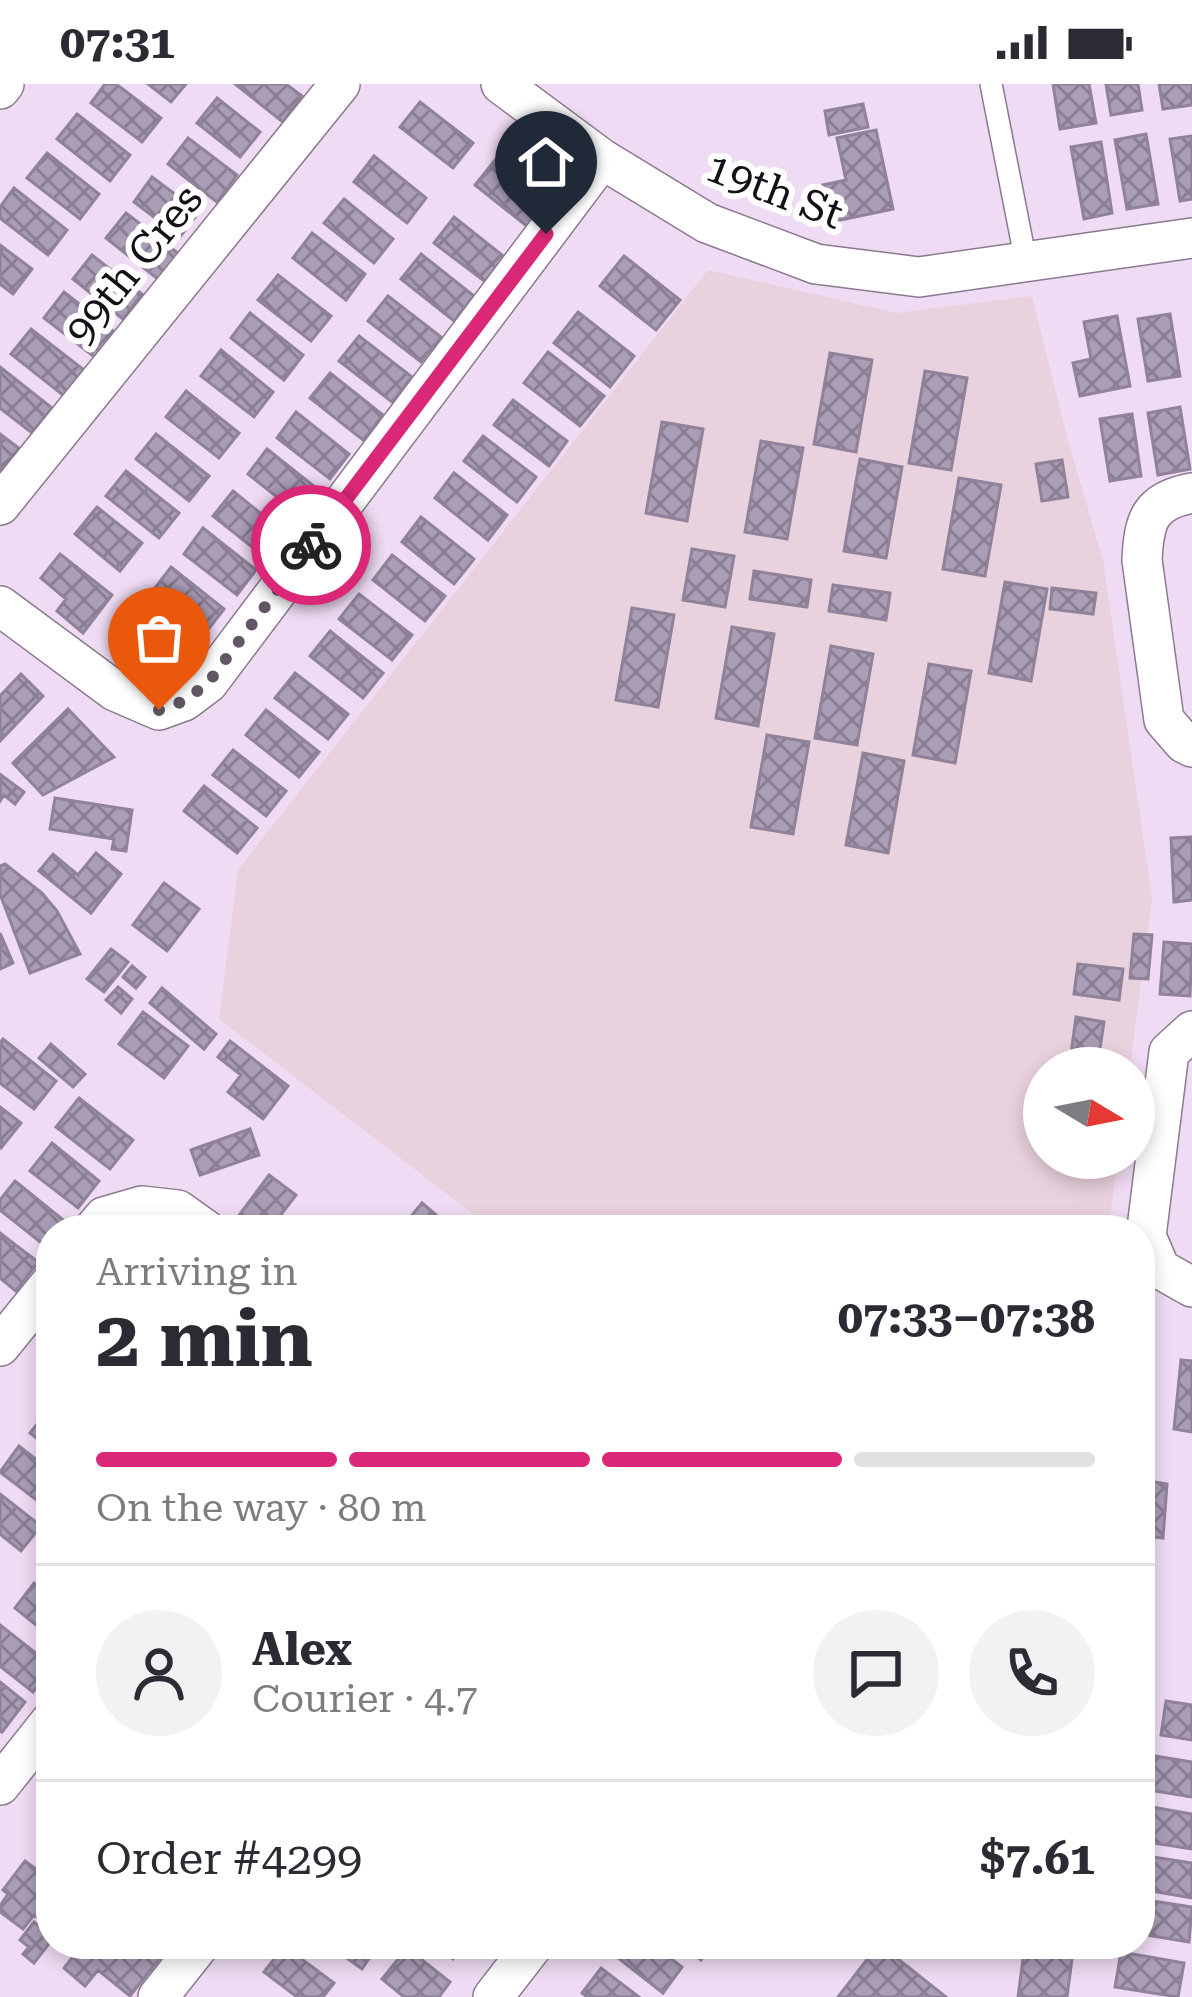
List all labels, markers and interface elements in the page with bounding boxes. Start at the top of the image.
text: 07:31 [60,16,175,69]
pin [495,111,597,234]
icon: home [513,129,579,195]
street label: 19th St [700,142,850,239]
street label: 99th Cres [54,175,212,354]
courier [251,485,371,605]
icon: bike [278,512,344,578]
pin [108,587,210,710]
icon: bag [126,605,192,671]
north arrow [1023,1047,1155,1179]
map controls [1023,1047,1155,1179]
text: Arriving in [96,1249,298,1295]
text: 07:33–07:38 [838,1291,1095,1344]
text: 2 min [96,1294,313,1385]
text: On the way · 80 m [96,1485,427,1531]
button: person [96,1610,222,1736]
button: chat [813,1610,939,1736]
button: phone [969,1610,1095,1736]
text: Alex [252,1623,352,1676]
text: Courier · 4.7 [252,1676,478,1722]
text: Order #4299 [96,1832,362,1885]
text: $7.61 [980,1832,1095,1885]

